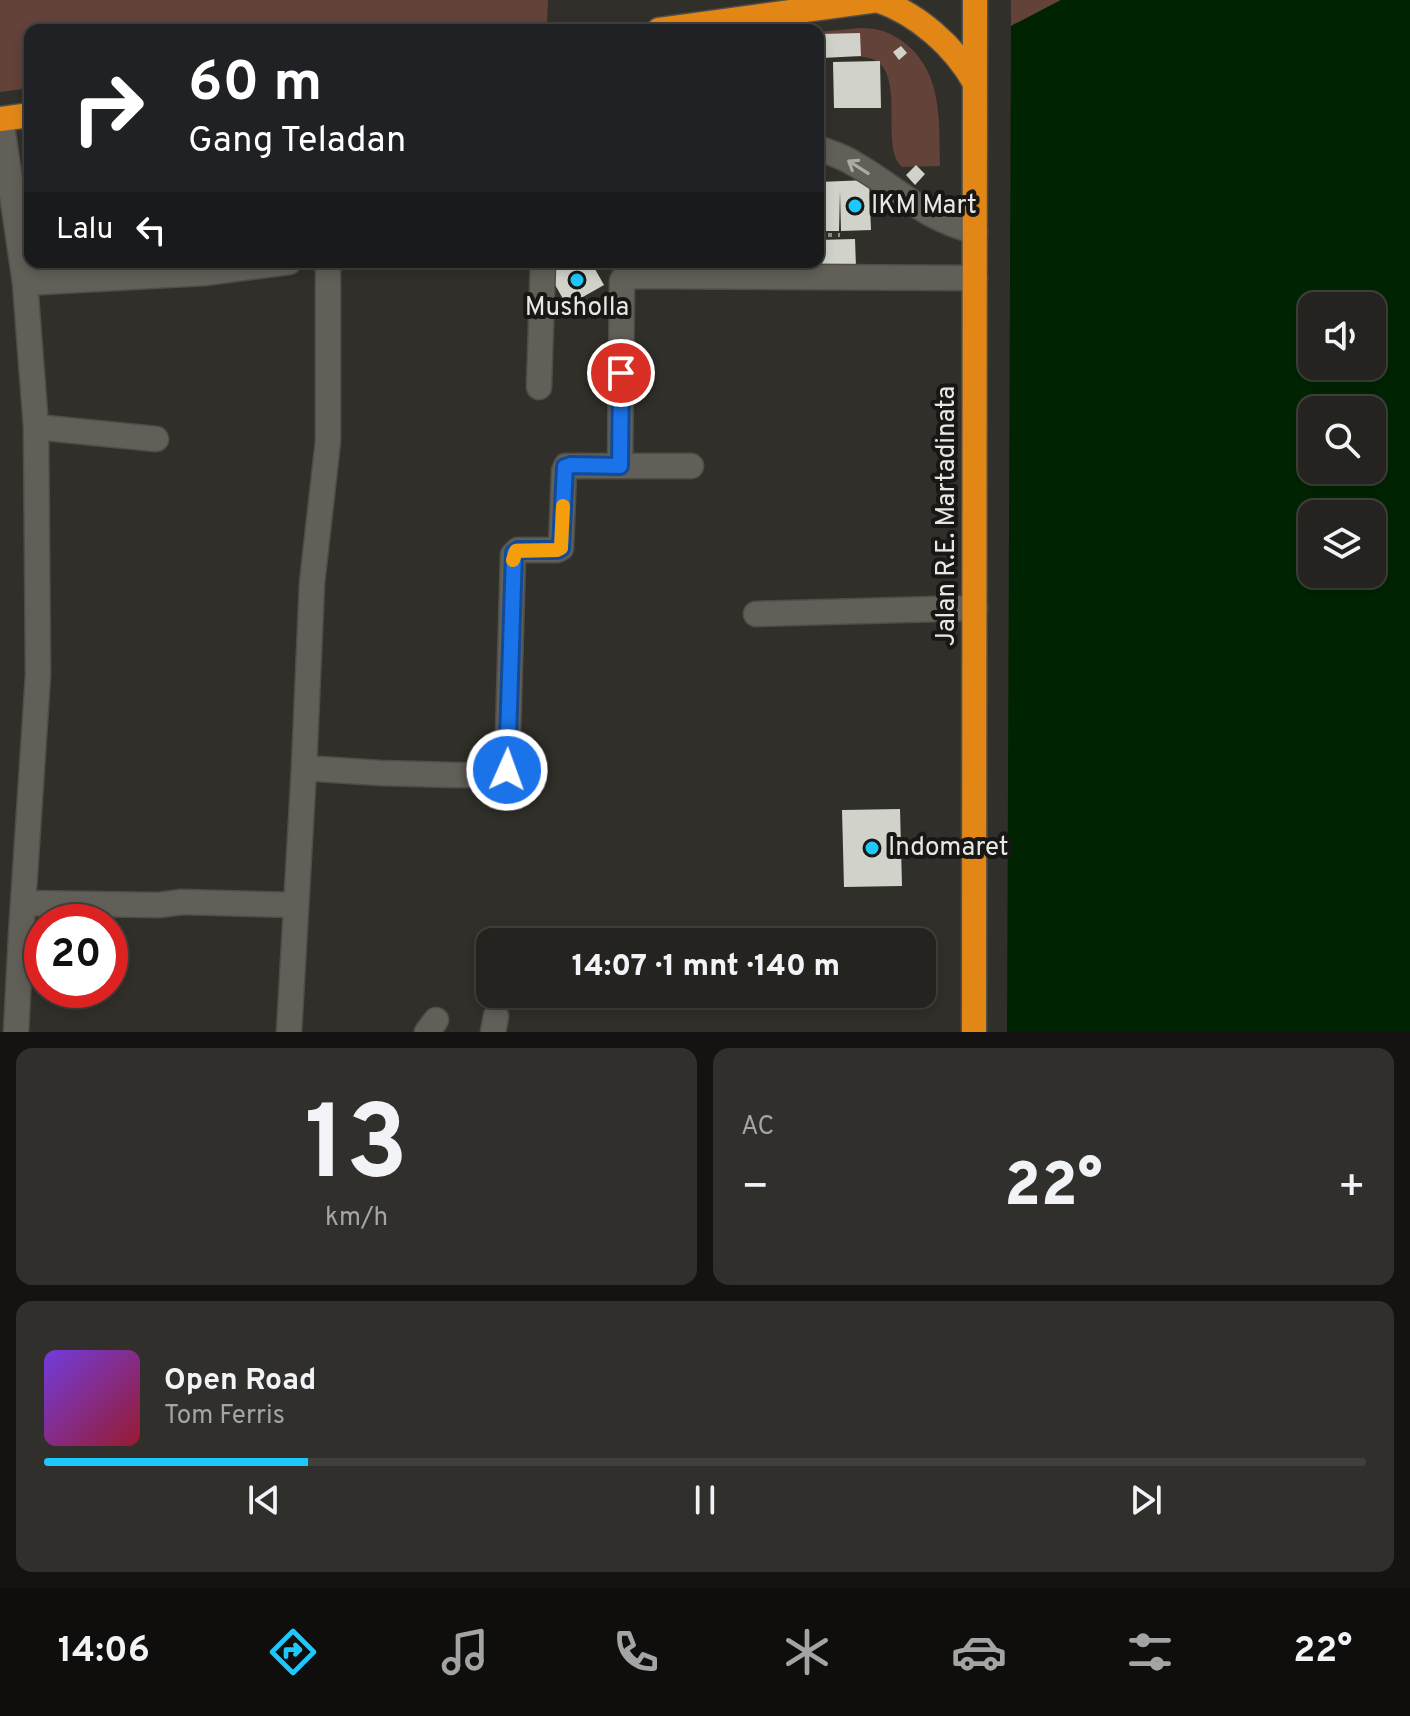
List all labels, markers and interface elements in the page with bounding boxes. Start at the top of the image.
text: 60 m [188,50,322,120]
icon: right [56,56,160,160]
text: Gang Teladan [188,119,406,165]
one-way arrow [848,158,870,175]
place label: IKM Mart [871,190,977,223]
marker: IKM Mart [846,197,864,215]
icon: left [129,208,173,252]
text: Lalu [56,212,113,249]
marker: Musholla [568,271,586,289]
place label: Musholla [525,292,629,325]
map controls [1298,292,1386,588]
button: sound [1298,292,1386,380]
pin [587,339,655,407]
icon: arrive [599,351,643,395]
street label: Jalan R.E. Martadinata [931,386,964,646]
button: search [1298,396,1386,484]
button: layers [1298,500,1386,588]
position arrow [465,728,549,812]
place label: Indomaret [888,832,1009,865]
marker: Indomaret [863,839,881,857]
speed limit sign: 20 [24,904,128,1008]
text: 14:07 · 1 mnt · 140 m [572,949,840,986]
text: 13 [305,1084,408,1216]
text: AC [741,1111,774,1144]
text: 22° [1004,1151,1103,1227]
text: − [741,1161,769,1217]
text: + [1338,1161,1366,1217]
text: km/h [325,1202,388,1235]
text: Open Road [164,1363,316,1400]
text: Tom Ferris [164,1400,285,1433]
icon: previous [242,1478,286,1522]
icon: pause [683,1478,727,1522]
icon: next [1124,1478,1168,1522]
icon: directions [265,1624,321,1680]
icon: music [437,1624,493,1680]
icon: phone [608,1624,664,1680]
icon: climate [779,1624,835,1680]
icon: car [951,1624,1007,1680]
icon: filters [1122,1624,1178,1680]
text: 14:06 [58,1629,150,1675]
text: 22° [1293,1629,1352,1675]

